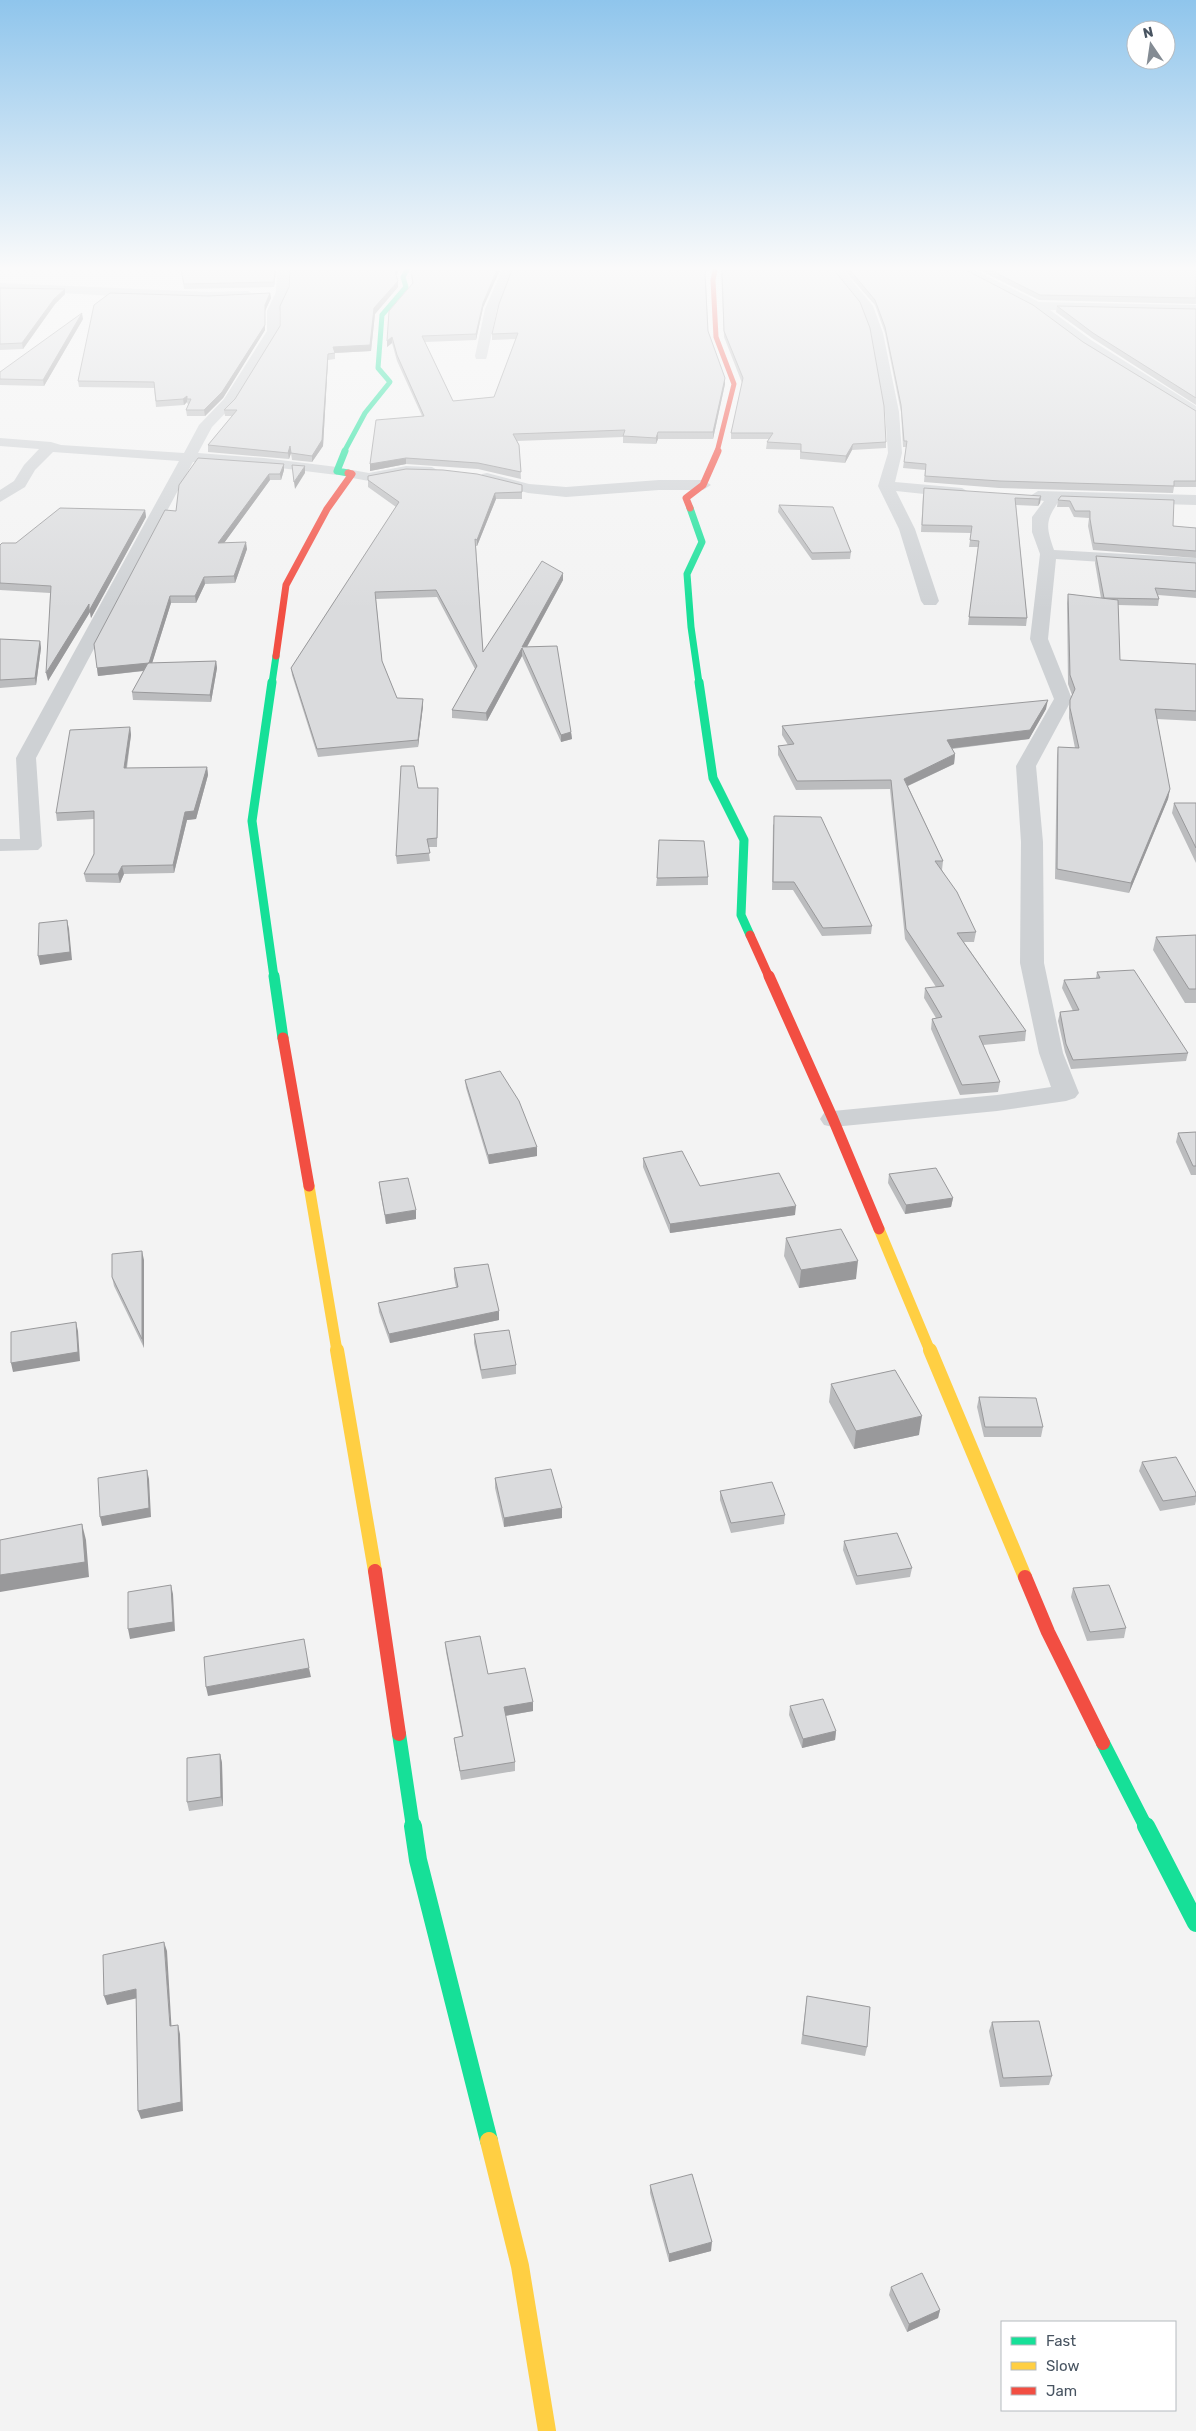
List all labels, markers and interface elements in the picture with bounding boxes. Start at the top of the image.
north arrow [1126,20,1176,70]
text: N [1141,23,1155,42]
legend [1001,2321,1176,2411]
text: Fast [1046,2332,1076,2350]
text: Slow [1046,2357,1079,2375]
text: Jam [1046,2382,1077,2400]

